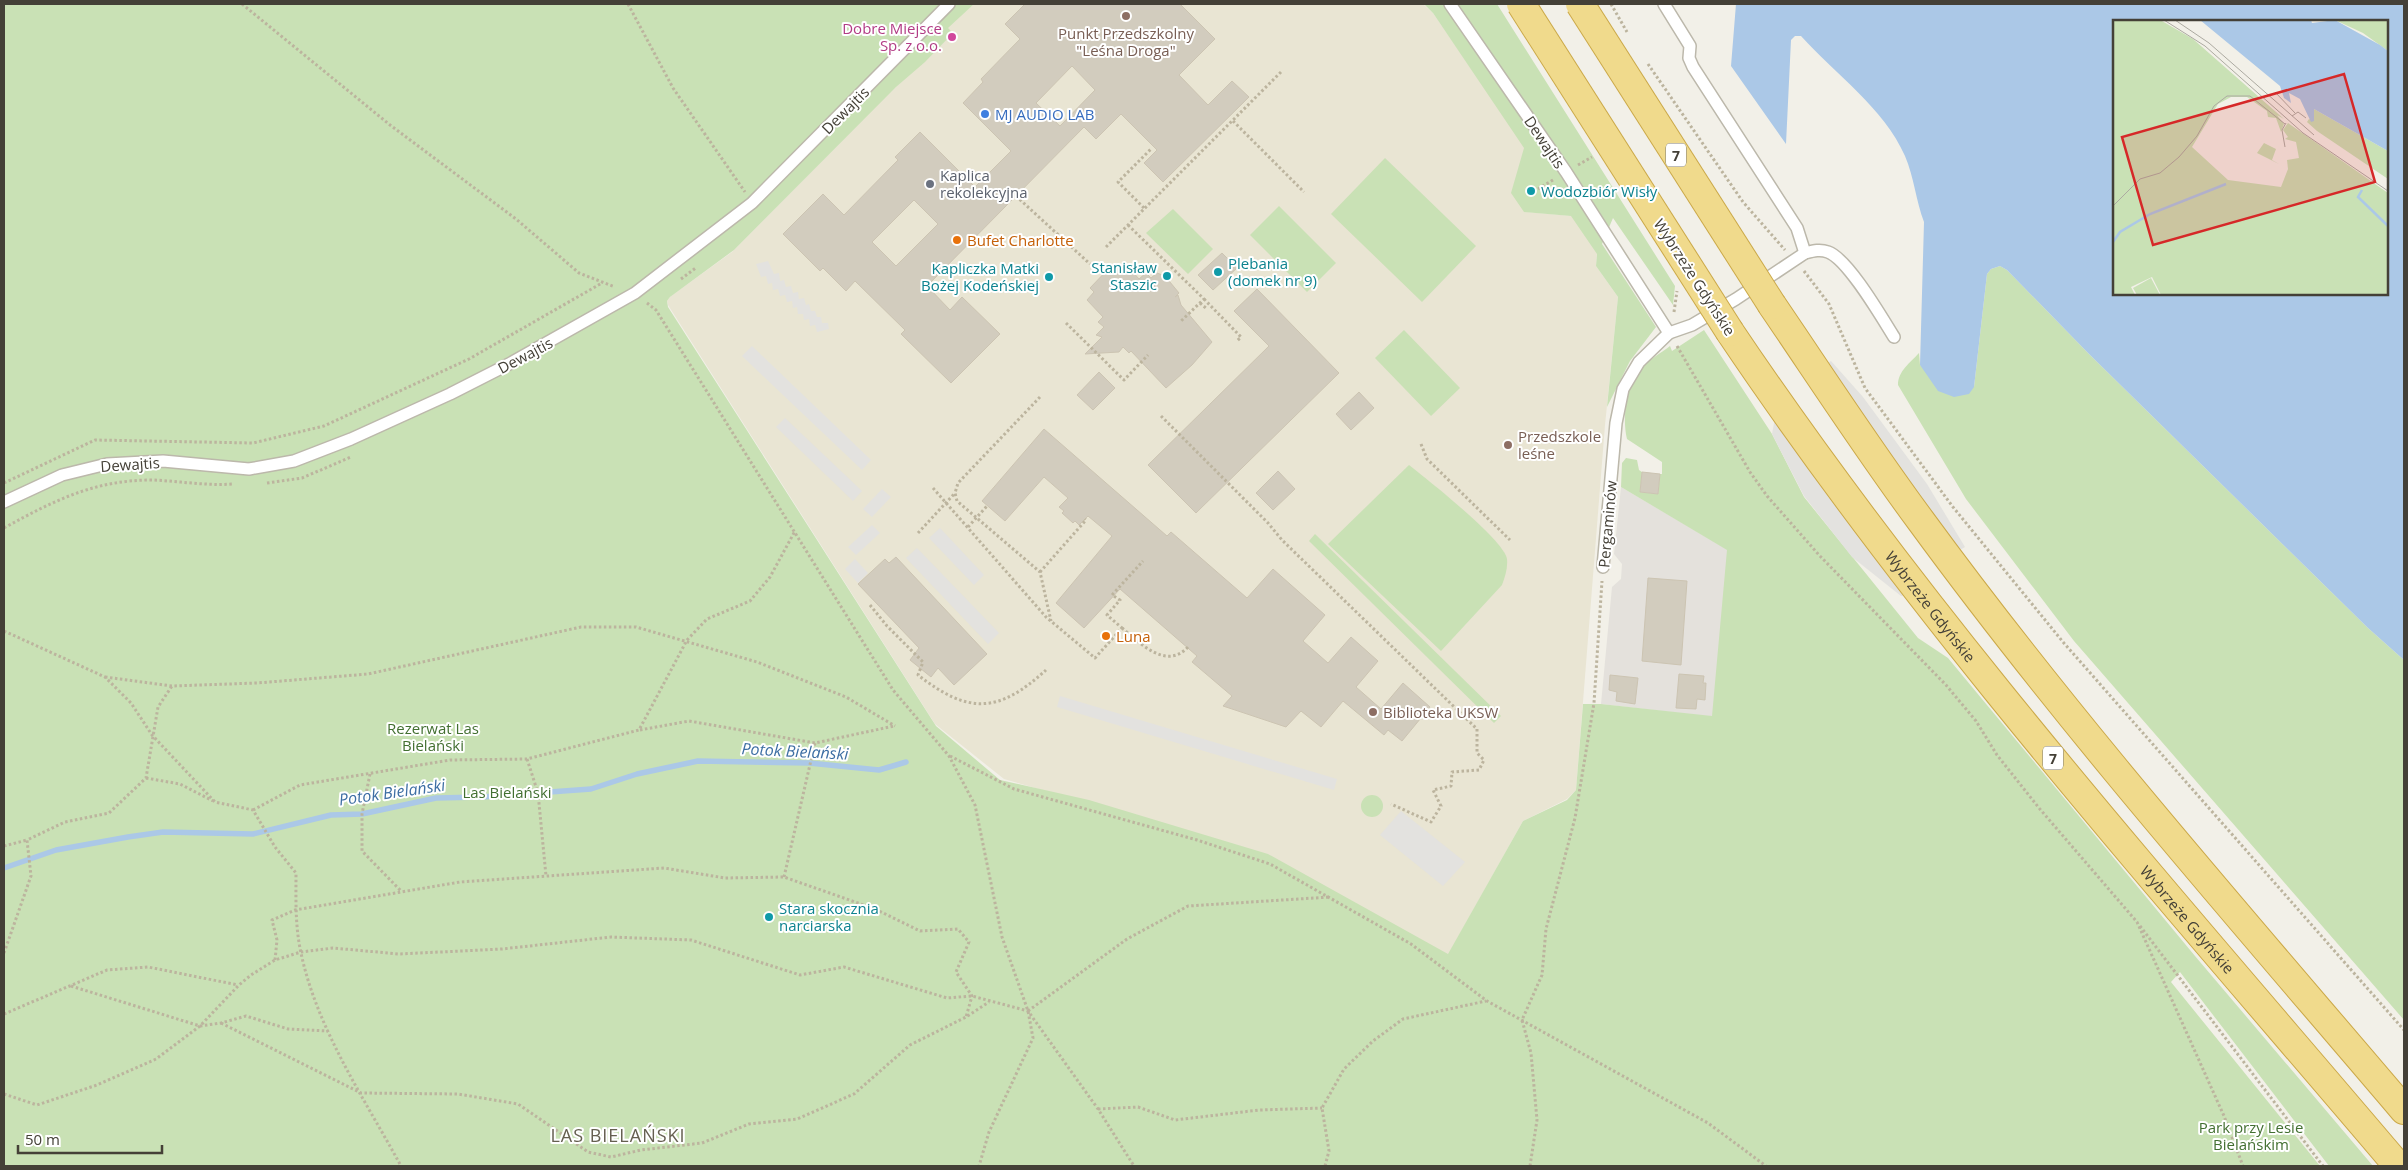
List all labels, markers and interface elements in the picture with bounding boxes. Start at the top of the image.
marker: Punkt Przedszkolny "Leśna Droga" [1120,10,1132,22]
place label: Dobre Miejsce Sp. z o.o. [842,18,942,55]
inset map [2113,20,2388,295]
place label: Punkt Przedszkolny "Leśna Droga" [1058,23,1194,60]
marker: Dobre Miejsce Sp. z o.o. [946,31,958,43]
street label: Dewajtis [817,82,873,138]
place label: MJ AUDIO LAB [995,104,1094,124]
marker: MJ AUDIO LAB [979,108,991,120]
street label: Dewajtis [1520,112,1570,172]
road number: 7 [1666,144,1686,166]
place label: Kaplica rekolekcyjna [940,165,1028,202]
marker: Kaplica rekolekcyjna [924,178,936,190]
place label: Wodozbiór Wisły [1541,181,1658,201]
marker: Wodozbiór Wisły [1525,185,1537,197]
street label: Wybrzeże Gdyńskie [1650,215,1740,339]
place label: Bufet Charlotte [967,230,1074,250]
marker: Bufet Charlotte [951,234,963,246]
place label: Plebania (domek nr 9) [1228,253,1317,290]
place label: Stanisław Staszic [1091,257,1157,294]
place label: Kapliczka Matki Bożej Kodeńskiej [921,258,1039,295]
marker: Plebania (domek nr 9) [1212,266,1224,278]
marker: Stanisław Staszic [1161,270,1173,282]
marker: Kapliczka Matki Bożej Kodeńskiej [1043,271,1055,283]
street label: Dewajtis [494,332,556,378]
place label: Przedszkole leśne [1518,426,1601,463]
marker: Przedszkole leśne [1502,439,1514,451]
street label: Dewajtis [100,452,160,476]
street label: Pergaminów [1593,479,1621,568]
street label: Wybrzeże Gdyńskie [1881,547,1980,666]
place label: Luna [1116,626,1151,646]
marker: Luna [1100,630,1112,642]
place label: Biblioteka UKSW [1383,702,1498,722]
marker: Biblioteka UKSW [1367,706,1379,718]
park label: Rezerwat Las Bielański [387,718,479,755]
water label: Potok Bielański [741,737,850,765]
road number: 7 [2043,746,2063,770]
water label: Potok Bielański [337,774,447,810]
park label: Las Bielański [462,782,552,802]
street label: Wybrzeże Gdyńskie [2136,861,2239,978]
place label: Stara skocznia narciarska [779,898,879,935]
marker: Stara skocznia narciarska [763,911,775,923]
park label: Park przy Lesie Bielańskim [2199,1117,2303,1154]
scale bar [18,1122,161,1154]
district label: LAS BIELAŃSKI [550,1123,686,1147]
text: 50 m [25,1129,60,1149]

